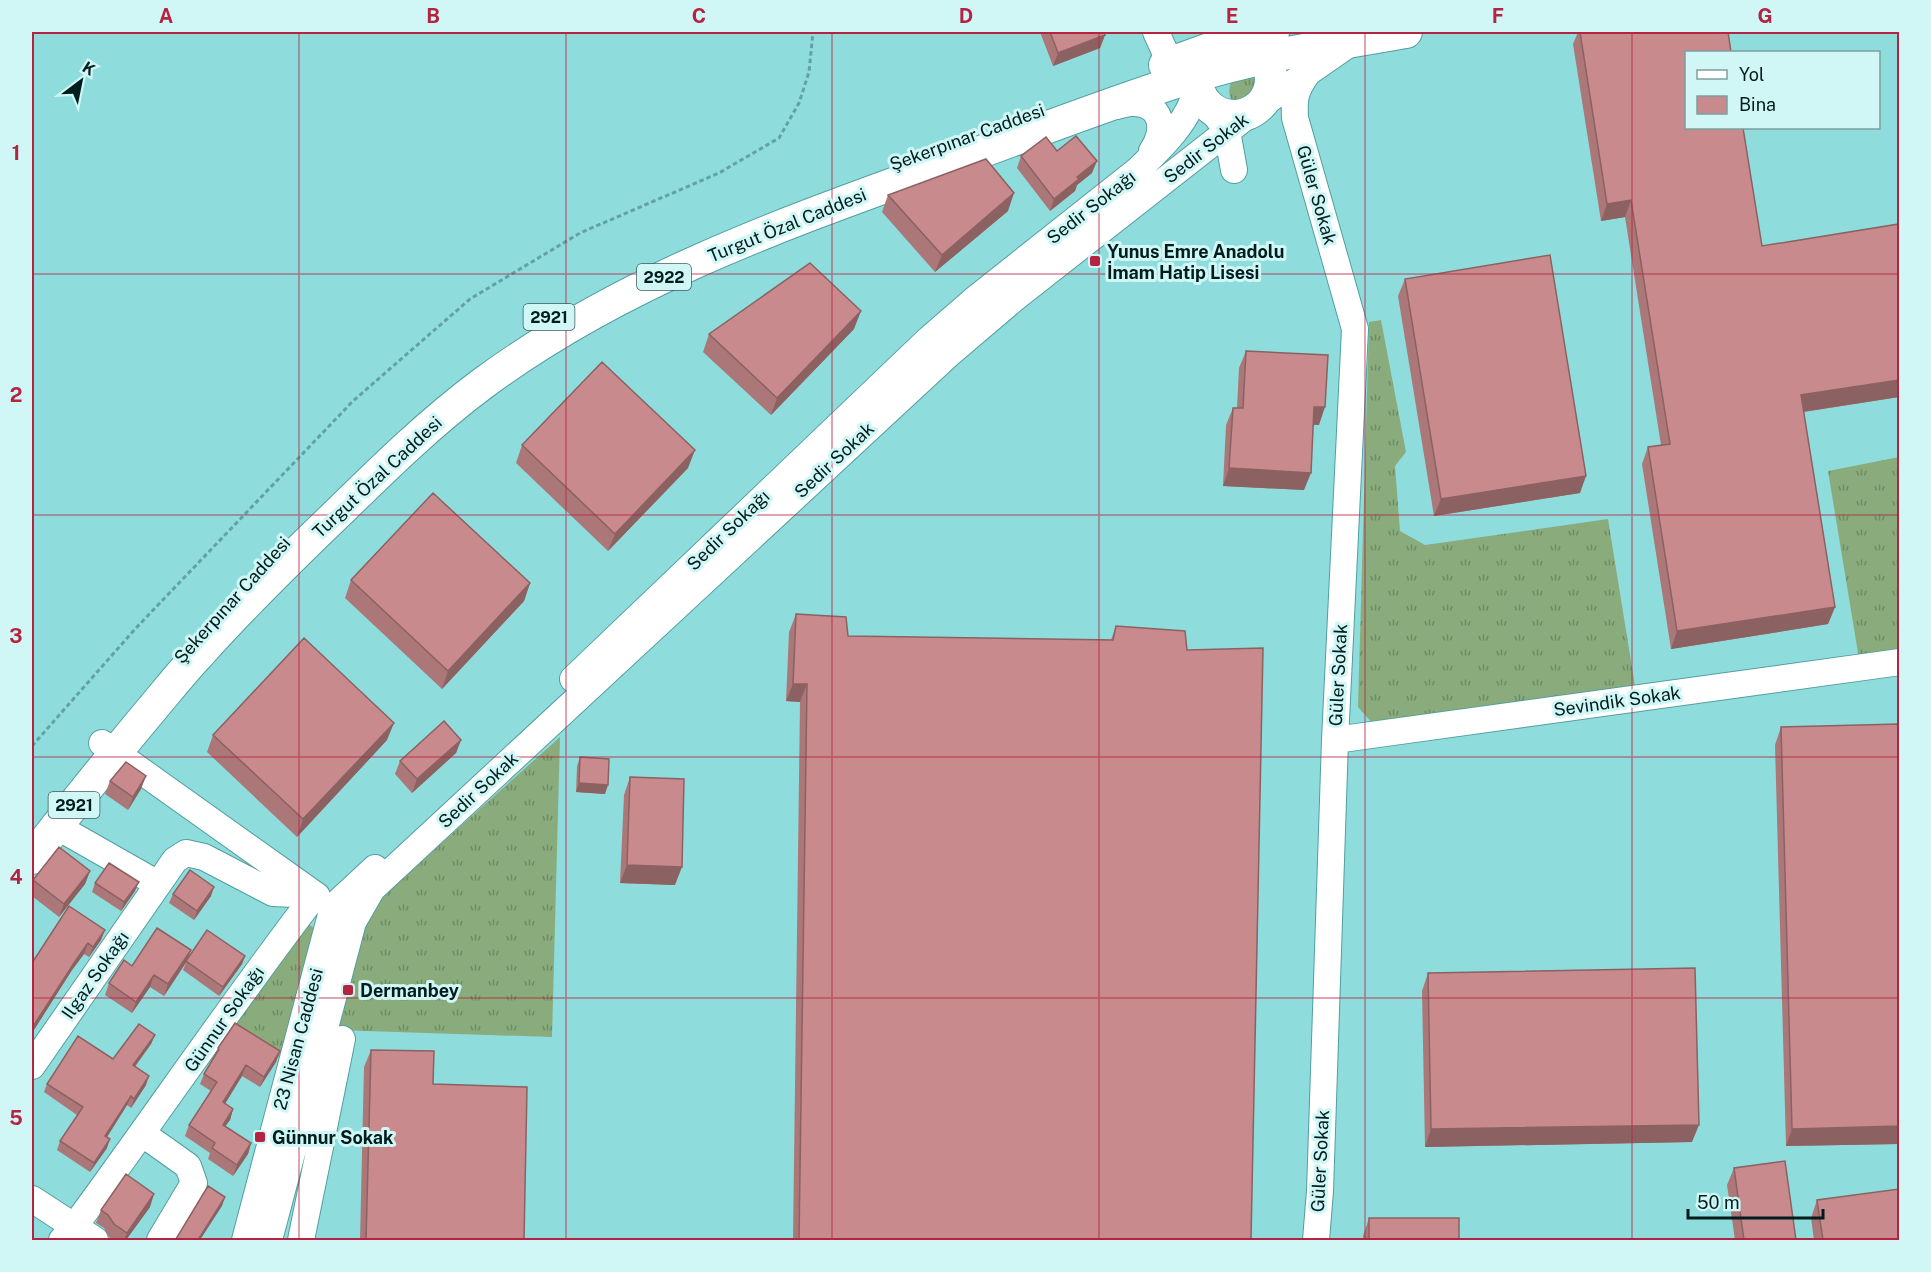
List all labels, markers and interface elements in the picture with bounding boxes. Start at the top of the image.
text: A [159,4,173,28]
text: B [426,4,440,28]
text: C [692,4,706,28]
text: D [959,4,973,28]
text: E [1226,4,1238,28]
text: F [1492,4,1504,28]
text: G [1757,4,1773,28]
north arrow [51,51,111,111]
legend [1685,51,1880,129]
text: K [79,58,99,80]
text: Yol [1739,64,1764,85]
text: Bina [1739,94,1776,115]
street label: Şekerpınar Caddesi [887,99,1047,175]
street label: Sedir Sokak [1160,109,1252,187]
text: 1 [12,141,20,165]
street label: Güler Sokak [1293,143,1341,247]
street label: Sedir Sokağı [1042,166,1140,248]
street label: Turgut Özal Caddesi [704,183,869,266]
place label: Yunus Emre Anadolu İmam Hatip Lisesi [1107,241,1284,283]
marker: Yunus Emre Anadolu İmam Hatip Lisesi [1088,254,1102,268]
road number: 2922 [637,264,691,290]
road number: 2921 [524,304,574,330]
text: 2 [10,383,22,407]
street label: Turgut Özal Caddesi [307,411,446,542]
street label: Sedir Sokak [790,418,878,502]
street label: Sedir Sokağı [682,485,774,575]
street label: Şekerpınar Caddesi [169,532,295,668]
street label: Güler Sokak [1325,623,1351,727]
text: 3 [9,624,23,648]
street label: Sevindik Sokak [1552,682,1682,720]
street label: Sedir Sokak [434,748,522,832]
road number: 2921 [48,792,100,818]
text: 4 [9,865,23,889]
street label: Ilgaz Sokağı [57,927,133,1023]
street label: Günnur Sokağı [180,962,268,1076]
street label: 23 Nisan Caddesi [269,966,327,1112]
place label: Dermanbey [360,980,459,1001]
marker: Dermanbey [341,983,355,997]
text: 5 [9,1106,23,1130]
street label: Güler Sokak [1307,1109,1333,1213]
place label: Günnur Sokak [272,1127,394,1148]
marker: Günnur Sokak [253,1130,267,1144]
scale bar [1688,1182,1823,1220]
text: 50 m [1697,1192,1740,1213]

